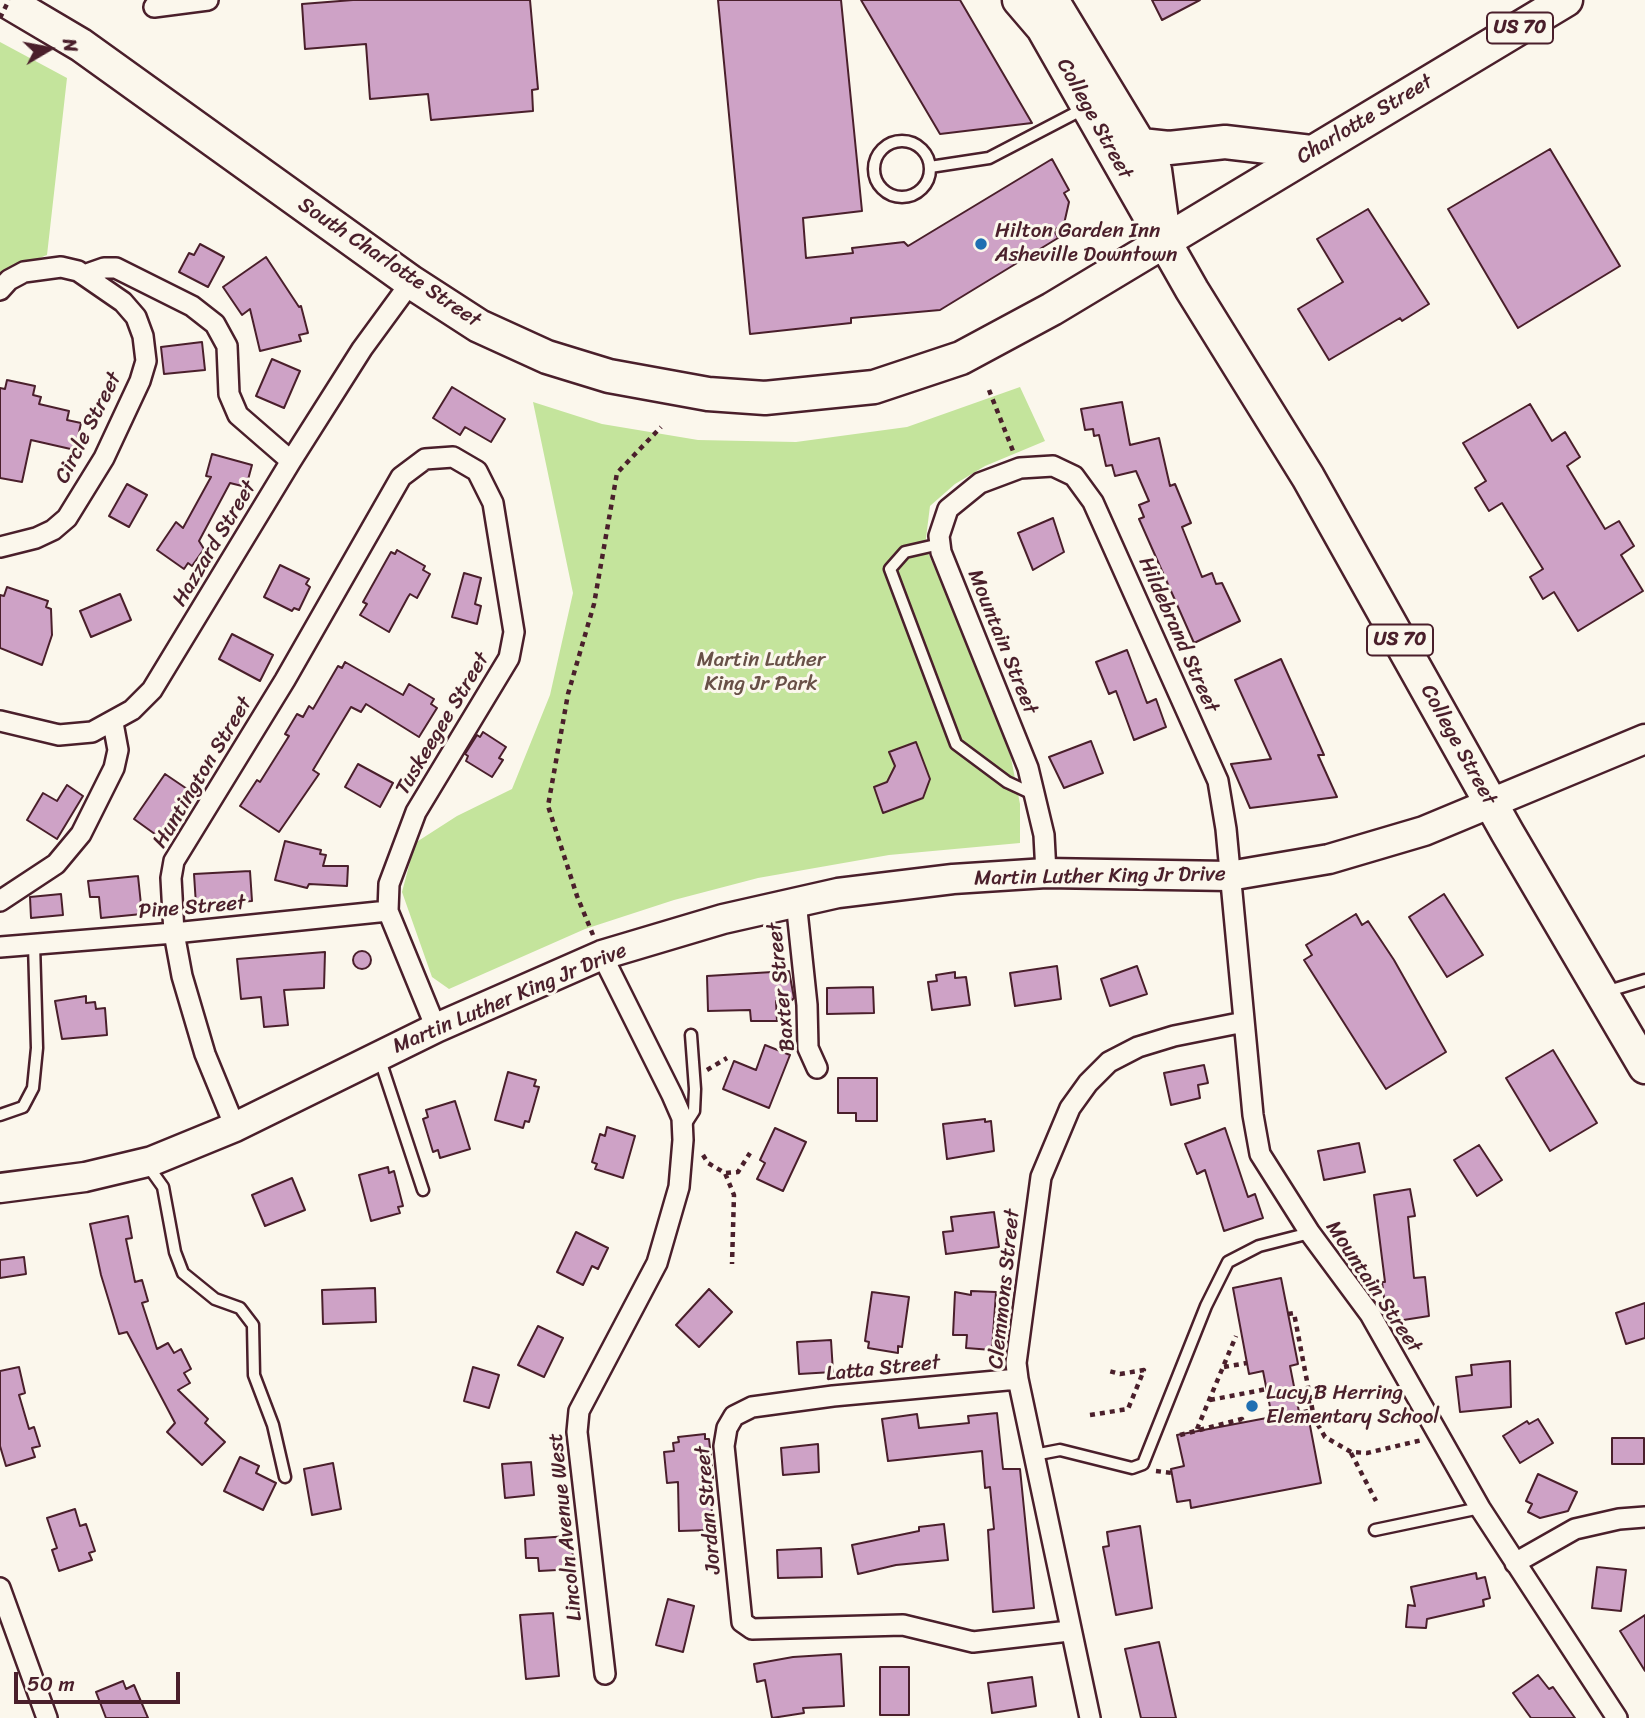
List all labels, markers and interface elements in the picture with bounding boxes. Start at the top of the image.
road number: US 70 [1487,12,1553,44]
north arrow [14,14,84,84]
text: N [53,36,88,55]
street label: College Street [1051,54,1137,184]
street label: Charlotte Street [1293,70,1437,170]
street label: South Charlotte Street [293,193,485,333]
place label: Hilton Garden Inn Asheville Downtown [995,219,1177,269]
marker: Hilton Garden Inn Asheville Downtown [973,236,989,252]
street label: Circle Street [50,368,128,488]
street label: Hazzard Street [168,477,262,611]
street label: Hildebrand Street [1132,553,1224,717]
street label: Mountain Street [962,566,1042,718]
road number: US 70 [1367,624,1433,656]
street label: Tuskeegee Street [391,648,495,800]
park label: Martin Luther King Jr Park [697,648,825,698]
street label: College Street [1415,680,1501,810]
street label: Huntington Street [148,693,258,853]
street label: Martin Luther King Jr Drive [974,862,1226,892]
street label: Pine Street [138,891,246,925]
street label: Baxter Street [763,921,801,1053]
street label: Martin Luther King Jr Drive [389,938,631,1060]
street label: Clemmons Street [984,1208,1026,1370]
street label: Mountain Street [1320,1216,1426,1358]
street label: Latta Street [825,1350,941,1388]
place label: Lucy B Herring Elementary School [1266,1381,1439,1431]
marker: Lucy B Herring Elementary School [1244,1398,1260,1414]
street label: Lincoln Avenue West [544,1432,588,1622]
street label: Jordan Street [691,1445,727,1575]
scale bar [18,1658,184,1702]
text: 50 m [27,1665,75,1703]

